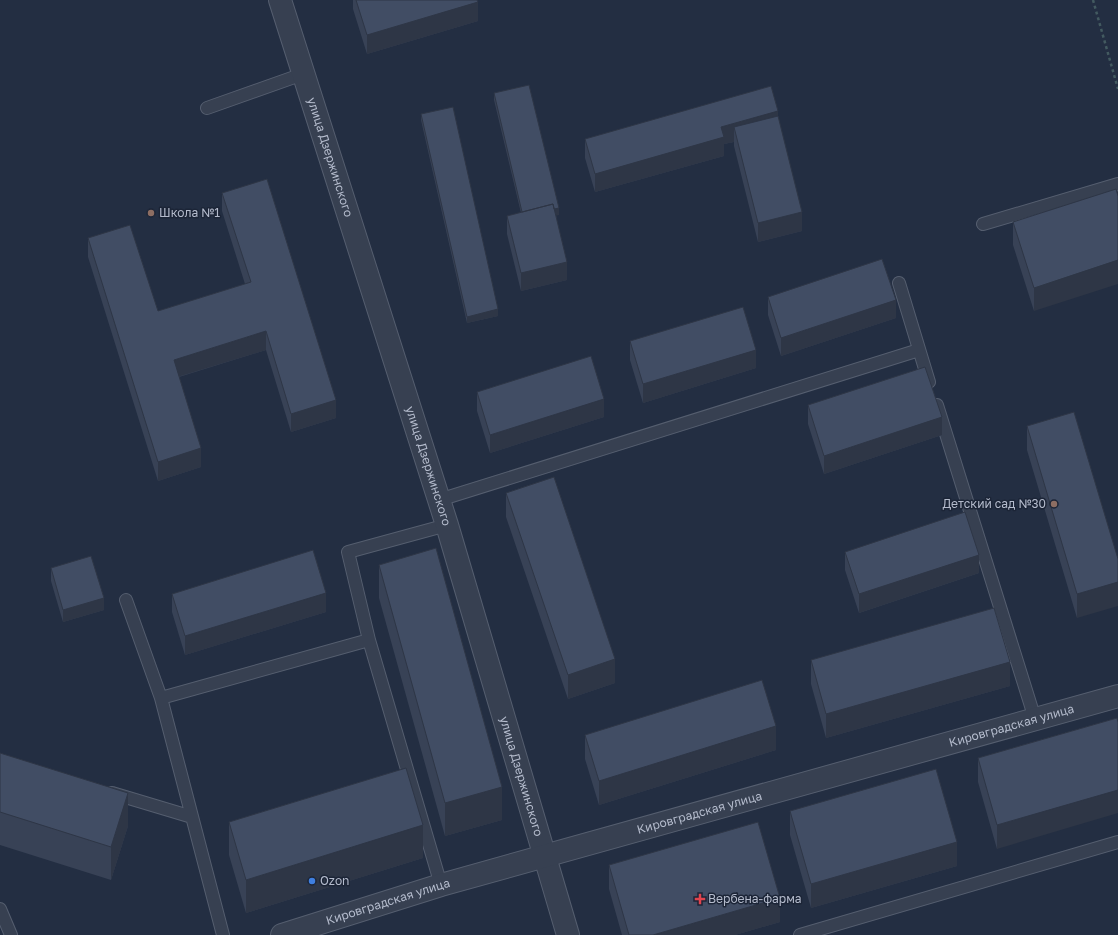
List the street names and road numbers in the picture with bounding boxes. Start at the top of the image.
street label: улица Дзержинского [304,95,357,219]
street label: улица Дзержинского [403,404,455,527]
street label: Кировградская улица [947,701,1076,750]
street label: улица Дзержинского [497,714,546,838]
street label: Кировградская улица [635,788,764,837]
street label: Кировградская улица [324,875,451,928]

